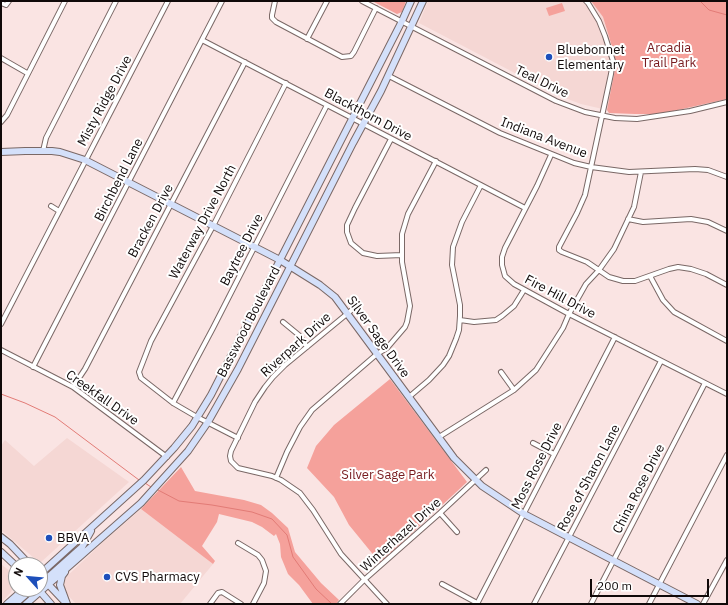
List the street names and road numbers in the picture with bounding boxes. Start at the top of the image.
street label: Misty Ridge Drive [75,53,135,149]
street label: Teal Drive [513,62,571,102]
street label: Blackthorn Drive [322,85,414,145]
street label: Indiana Avenue [499,114,589,162]
street label: Birchbend Lane [91,136,147,224]
street label: Waterway Drive North [166,162,240,282]
street label: Bracken Drive [125,182,177,260]
street label: Baytree Drive [217,211,267,289]
street label: Basswood Boulevard [214,264,284,380]
street label: Fire Hill Drive [522,272,598,322]
street label: Silver Sage Drive [343,293,413,381]
street label: Riverpark Drive [258,309,334,381]
street label: Creekfall Drive [63,367,141,429]
street label: Moss Rose Drive [508,420,566,512]
street label: Rose of Sharon Lane [554,422,624,534]
street label: China Rose Drive [610,442,668,536]
street label: Winterhazel Drive [358,495,444,575]

